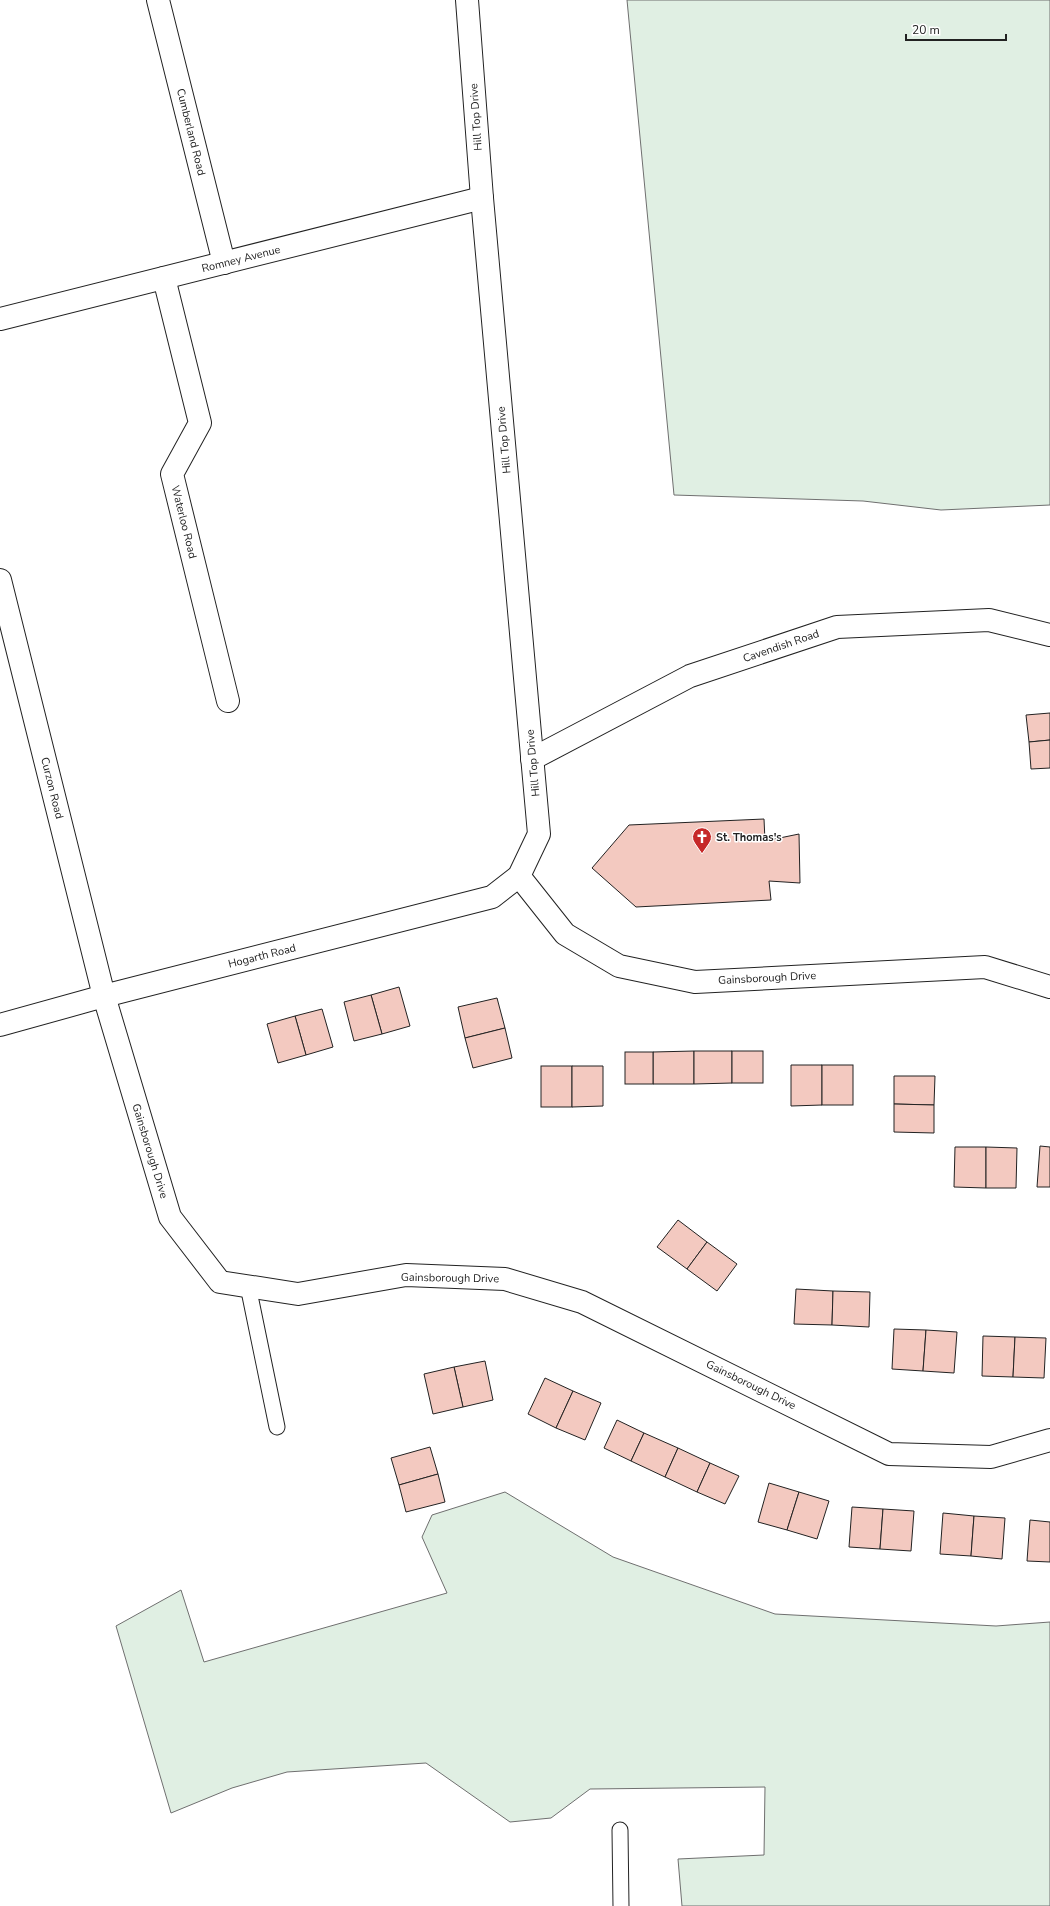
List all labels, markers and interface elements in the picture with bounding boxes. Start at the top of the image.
scale bar [906,16,1006,42]
text: 20 m [912,22,940,38]
street label: Hill Top Drive [466,83,486,151]
street label: Cumberland Road [173,87,209,177]
street label: Romney Avenue [200,242,282,276]
street label: Hill Top Drive [494,406,514,474]
street label: Waterloo Road [168,484,200,560]
street label: Cavendish Road [741,626,821,666]
street label: Hill Top Drive [523,729,543,797]
street label: Curzon Road [37,756,67,820]
church icon: St. Thomas's [691,826,713,854]
place label: St. Thomas's [716,830,782,845]
street label: Hogarth Road [226,940,298,972]
street label: Gainsborough Drive [718,968,817,988]
street label: Gainsborough Drive [128,1102,172,1200]
street label: Gainsborough Drive [401,1270,499,1286]
street label: Gainsborough Drive [704,1357,799,1413]

